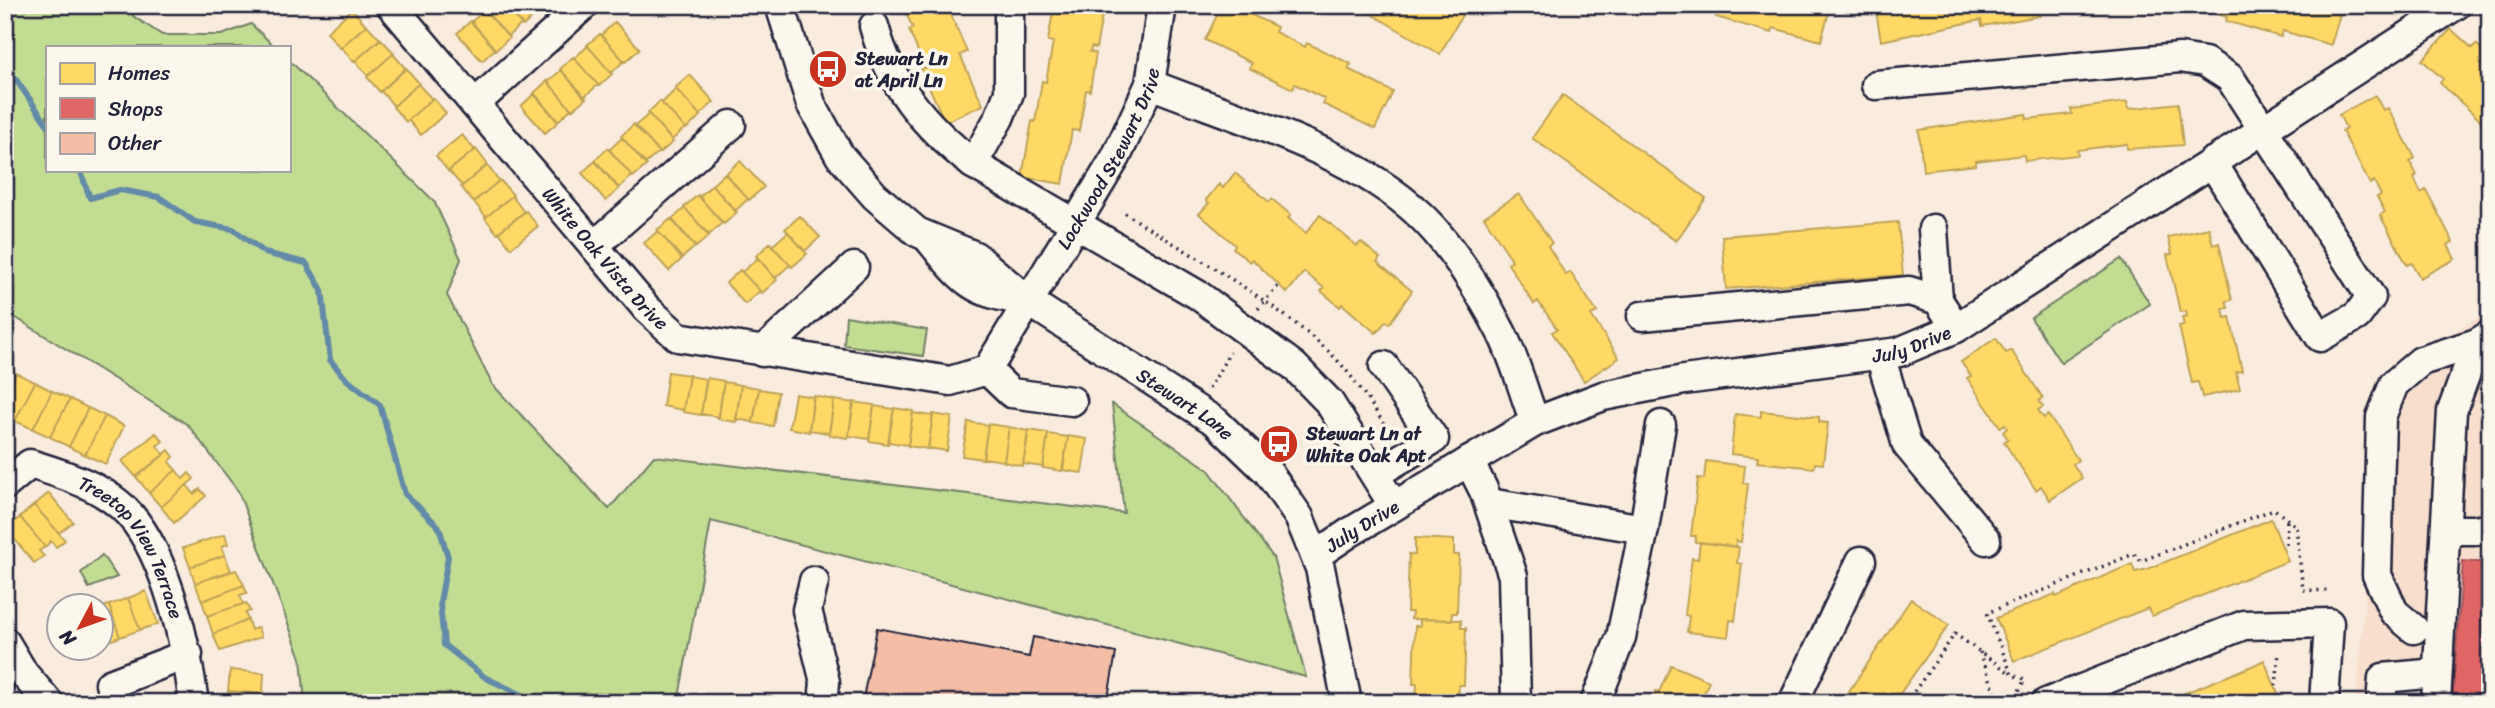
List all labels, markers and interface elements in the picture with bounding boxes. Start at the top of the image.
place label: Stewart Ln at April Ln [854,42,948,97]
legend [46,46,290,172]
bus stop icon: Stewart Ln at April Ln [807,48,849,90]
text: Homes [108,54,170,92]
street label: Lockwood Stewart Drive [1048,65,1169,256]
text: Shops [108,90,163,128]
text: Other [108,124,163,162]
street label: White Oak Vista Drive [534,179,676,339]
street label: July Drive [1869,316,1956,372]
street label: Stewart Lane [1130,359,1242,449]
place label: Stewart Ln at White Oak Apt [1305,417,1427,472]
bus stop icon: Stewart Ln at White Oak Apt [1258,423,1300,465]
street label: Treetop View Terrace [73,467,193,623]
street label: July Drive [1318,491,1406,562]
north arrow [46,592,116,662]
text: N [50,621,85,654]

